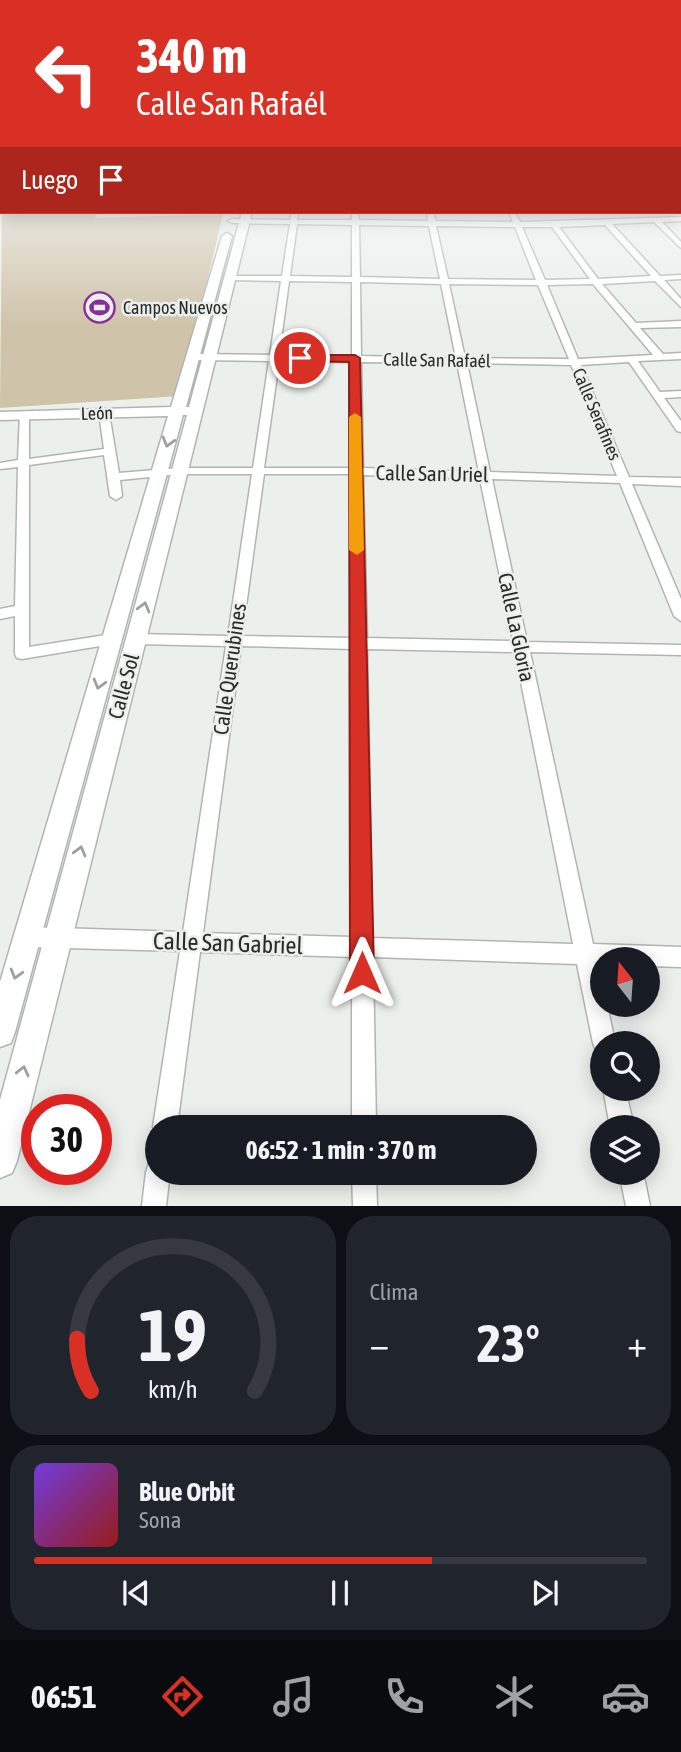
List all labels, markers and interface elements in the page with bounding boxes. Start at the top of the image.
text: 340 m [136,27,247,83]
icon: left [21,28,112,119]
text: Calle San Rafaél [136,85,327,122]
icon: arrive [92,161,130,199]
text: Luego [21,165,78,195]
sports icon: Campos Nuevos [83,290,117,324]
place label: Campos Nuevos [123,297,228,318]
pin [270,328,330,388]
icon: arrive [281,339,319,377]
street label: Calle San Rafaél [383,349,491,371]
street label: Calle Serafines [568,365,626,463]
street label: León [81,402,113,424]
one-way arrow [162,436,176,448]
street label: Calle San Uriel [375,460,489,486]
street label: Calle La Gloria [494,570,540,684]
one-way arrow [136,601,150,613]
street label: Calle Querubines [208,602,250,736]
street label: Calle Sol [103,650,143,721]
one-way arrow [92,678,107,690]
one-way arrow [72,845,86,857]
street label: Calle San Gabriel [153,927,304,959]
position arrow [325,936,399,1010]
north arrow [590,947,660,1017]
map controls [590,947,660,1185]
one-way arrow [10,968,24,980]
button: search [590,1031,660,1101]
one-way arrow [15,1065,29,1077]
speed limit sign: 30 [21,1094,112,1185]
button: layers [590,1115,660,1185]
text: 06:52 · 1 min · 370 m [246,1135,436,1165]
text: Clima [370,1279,419,1305]
text: 19 [139,1294,207,1377]
text: 23° [477,1313,540,1373]
text: − [370,1322,389,1365]
text: + [627,1322,647,1365]
text: km/h [148,1375,198,1403]
text: Blue Orbit [139,1477,235,1507]
text: Sona [139,1507,181,1533]
icon: previous [117,1574,155,1612]
icon: pause [321,1574,359,1612]
icon: next [526,1574,564,1612]
icon: directions [158,1672,207,1721]
icon: music [269,1672,318,1721]
icon: phone [380,1672,429,1721]
icon: climate [490,1672,539,1721]
icon: car [601,1672,650,1721]
text: 06:51 [31,1678,97,1715]

